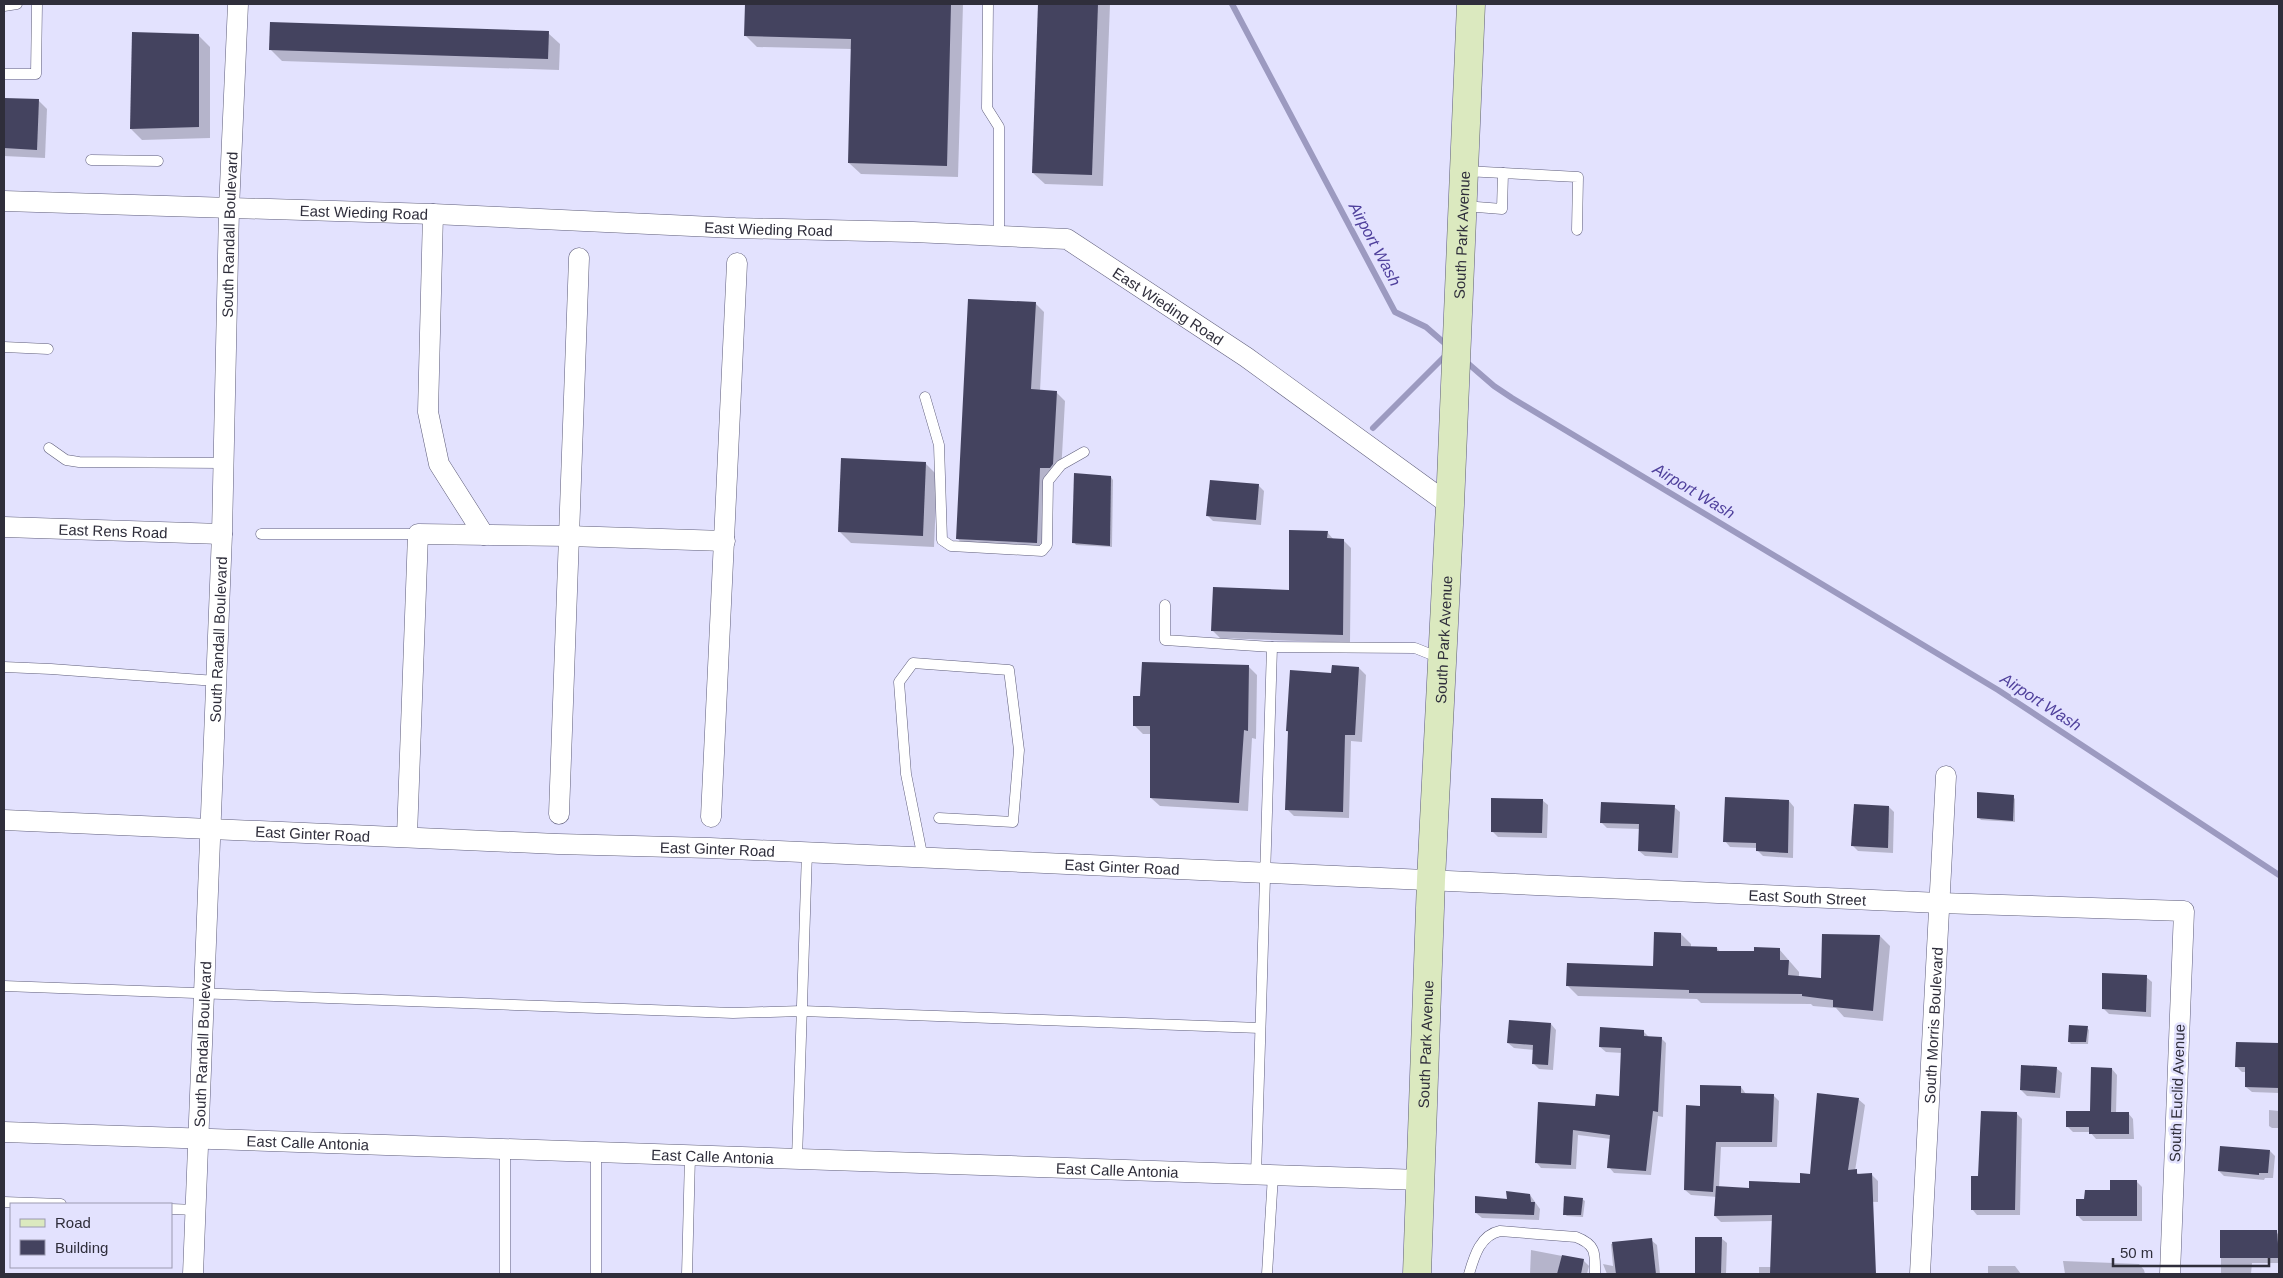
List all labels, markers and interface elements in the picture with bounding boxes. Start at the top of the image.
street label: South Randall Boulevard [218,151,240,318]
street label: South Park Avenue [1450,171,1472,299]
water label: Airport Wash [1345,198,1404,289]
street label: East Wieding Road [299,201,428,222]
street label: East Wieding Road [704,218,833,239]
street label: East Wieding Road [1110,263,1227,348]
water label: Airport Wash [1649,459,1738,522]
street label: East Rens Road [58,520,168,541]
street label: South Randall Boulevard [206,556,230,723]
street label: South Park Avenue [1431,575,1455,704]
water label: Airport Wash [1997,669,2084,734]
street label: East Ginter Road [255,822,371,844]
street label: East Ginter Road [660,838,775,859]
street label: East Ginter Road [1064,855,1180,877]
street label: East South Street [1748,886,1867,908]
street label: South Morris Boulevard [1920,947,1946,1104]
street label: South Randall Boulevard [190,961,214,1127]
street label: South Park Avenue [1414,980,1436,1109]
street label: South Euclid Avenue [2166,1024,2188,1162]
street label: East Calle Antonia [246,1132,370,1153]
street label: East Calle Antonia [651,1145,775,1167]
street label: East Calle Antonia [1056,1159,1180,1180]
legend [10,1203,172,1268]
text: Road [55,1214,91,1231]
scale bar [2113,1236,2269,1268]
text: Building [55,1239,108,1256]
text: 50 m [2120,1244,2153,1261]

